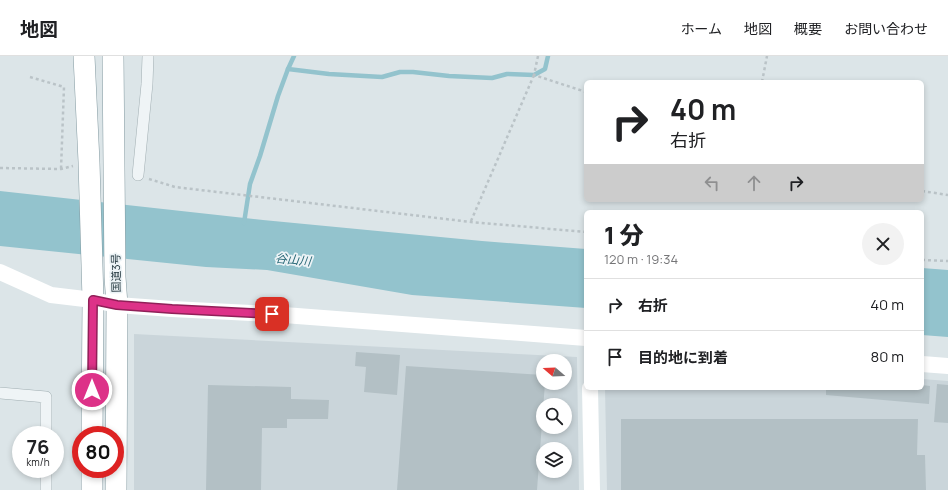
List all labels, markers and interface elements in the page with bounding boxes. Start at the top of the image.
text: 地図 [20,16,58,42]
text: ホーム [680,19,722,38]
text: 地図 [744,19,772,38]
text: 概要 [794,19,822,38]
text: お問い合わせ [844,19,928,38]
text: 40 m [670,90,736,128]
icon: right [604,96,656,148]
text: 右折 [670,128,706,152]
icon: left [701,172,723,194]
icon: ahead [743,172,765,194]
icon: right [785,172,807,194]
text: 1 分 [604,218,644,251]
button: close [862,223,904,265]
water label: 谷山川 [274,249,314,270]
text: 120 m · 19:34 [604,250,678,268]
street label: 国道3号 [108,253,123,293]
icon: right [604,294,626,316]
text: 40 m [870,294,904,315]
text: 右折 [638,295,668,316]
pin [255,297,289,331]
icon: arrive [261,303,283,325]
icon: arrive [604,346,626,368]
text: 80 m [870,346,904,367]
text: 目的地に到着 [638,347,728,368]
north arrow [536,354,572,390]
map controls [536,354,572,478]
position arrow [71,369,113,411]
button: search [536,398,572,434]
speed limit sign: 80 [72,426,124,478]
text: 76 [26,433,50,460]
button: layers [536,442,572,478]
text: km/h [26,455,50,469]

